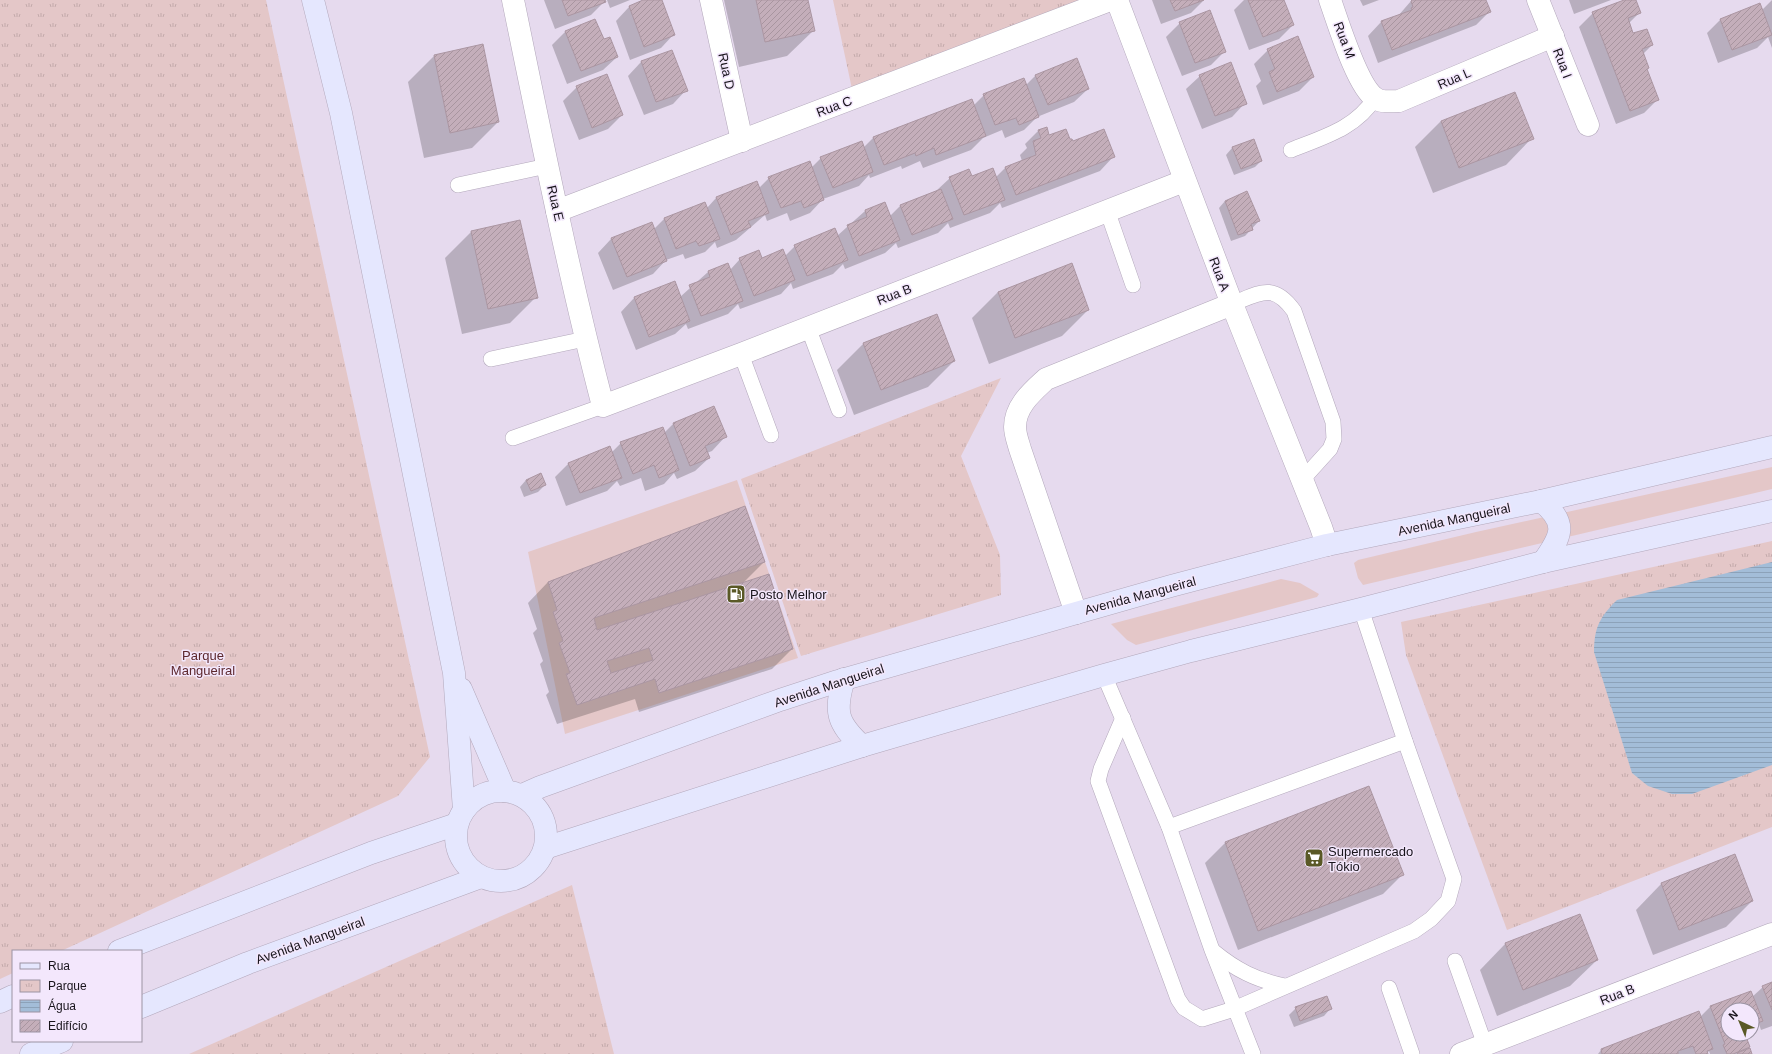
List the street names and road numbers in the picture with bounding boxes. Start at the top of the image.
street label: Rua M [1331,20,1358,61]
street label: Rua I [1550,46,1575,80]
street label: Rua D [715,52,738,91]
street label: Rua L [1435,65,1473,92]
street label: Rua C [814,93,854,120]
street label: Rua E [544,184,567,223]
street label: Rua A [1206,255,1233,294]
street label: Rua B [875,281,914,308]
street label: Avenida Mangueiral [1396,500,1512,539]
street label: Avenida Mangueiral [1083,573,1198,618]
street label: Avenida Mangueiral [772,661,886,710]
street label: Avenida Mangueiral [254,914,367,967]
street label: Rua B [1598,981,1637,1008]

